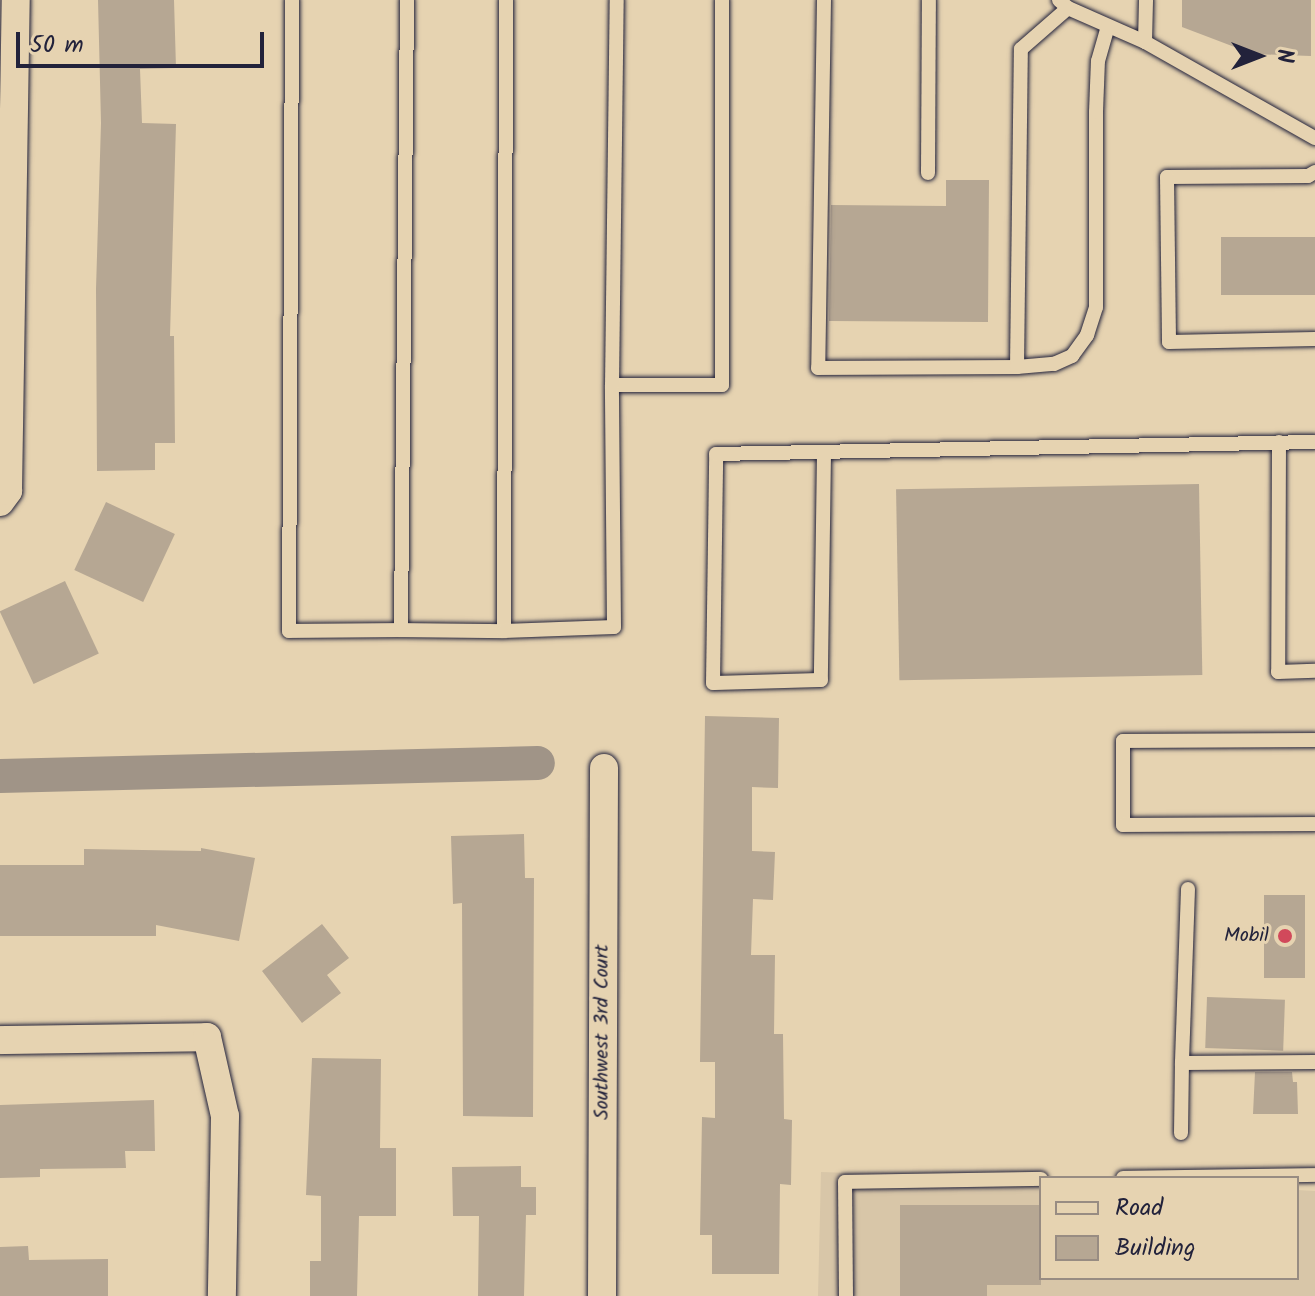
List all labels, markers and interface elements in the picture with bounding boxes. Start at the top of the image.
scale bar [20,16,268,66]
north arrow [1219,16,1299,96]
text: 50 m [30,26,84,65]
text: N [1266,49,1301,63]
place label: Mobil [1224,924,1269,948]
marker: Mobil [1276,927,1294,945]
street label: Southwest 3rd Court [591,944,615,1120]
legend [1039,1176,1299,1280]
text: Road [1115,1189,1163,1228]
text: Building [1115,1229,1195,1268]

